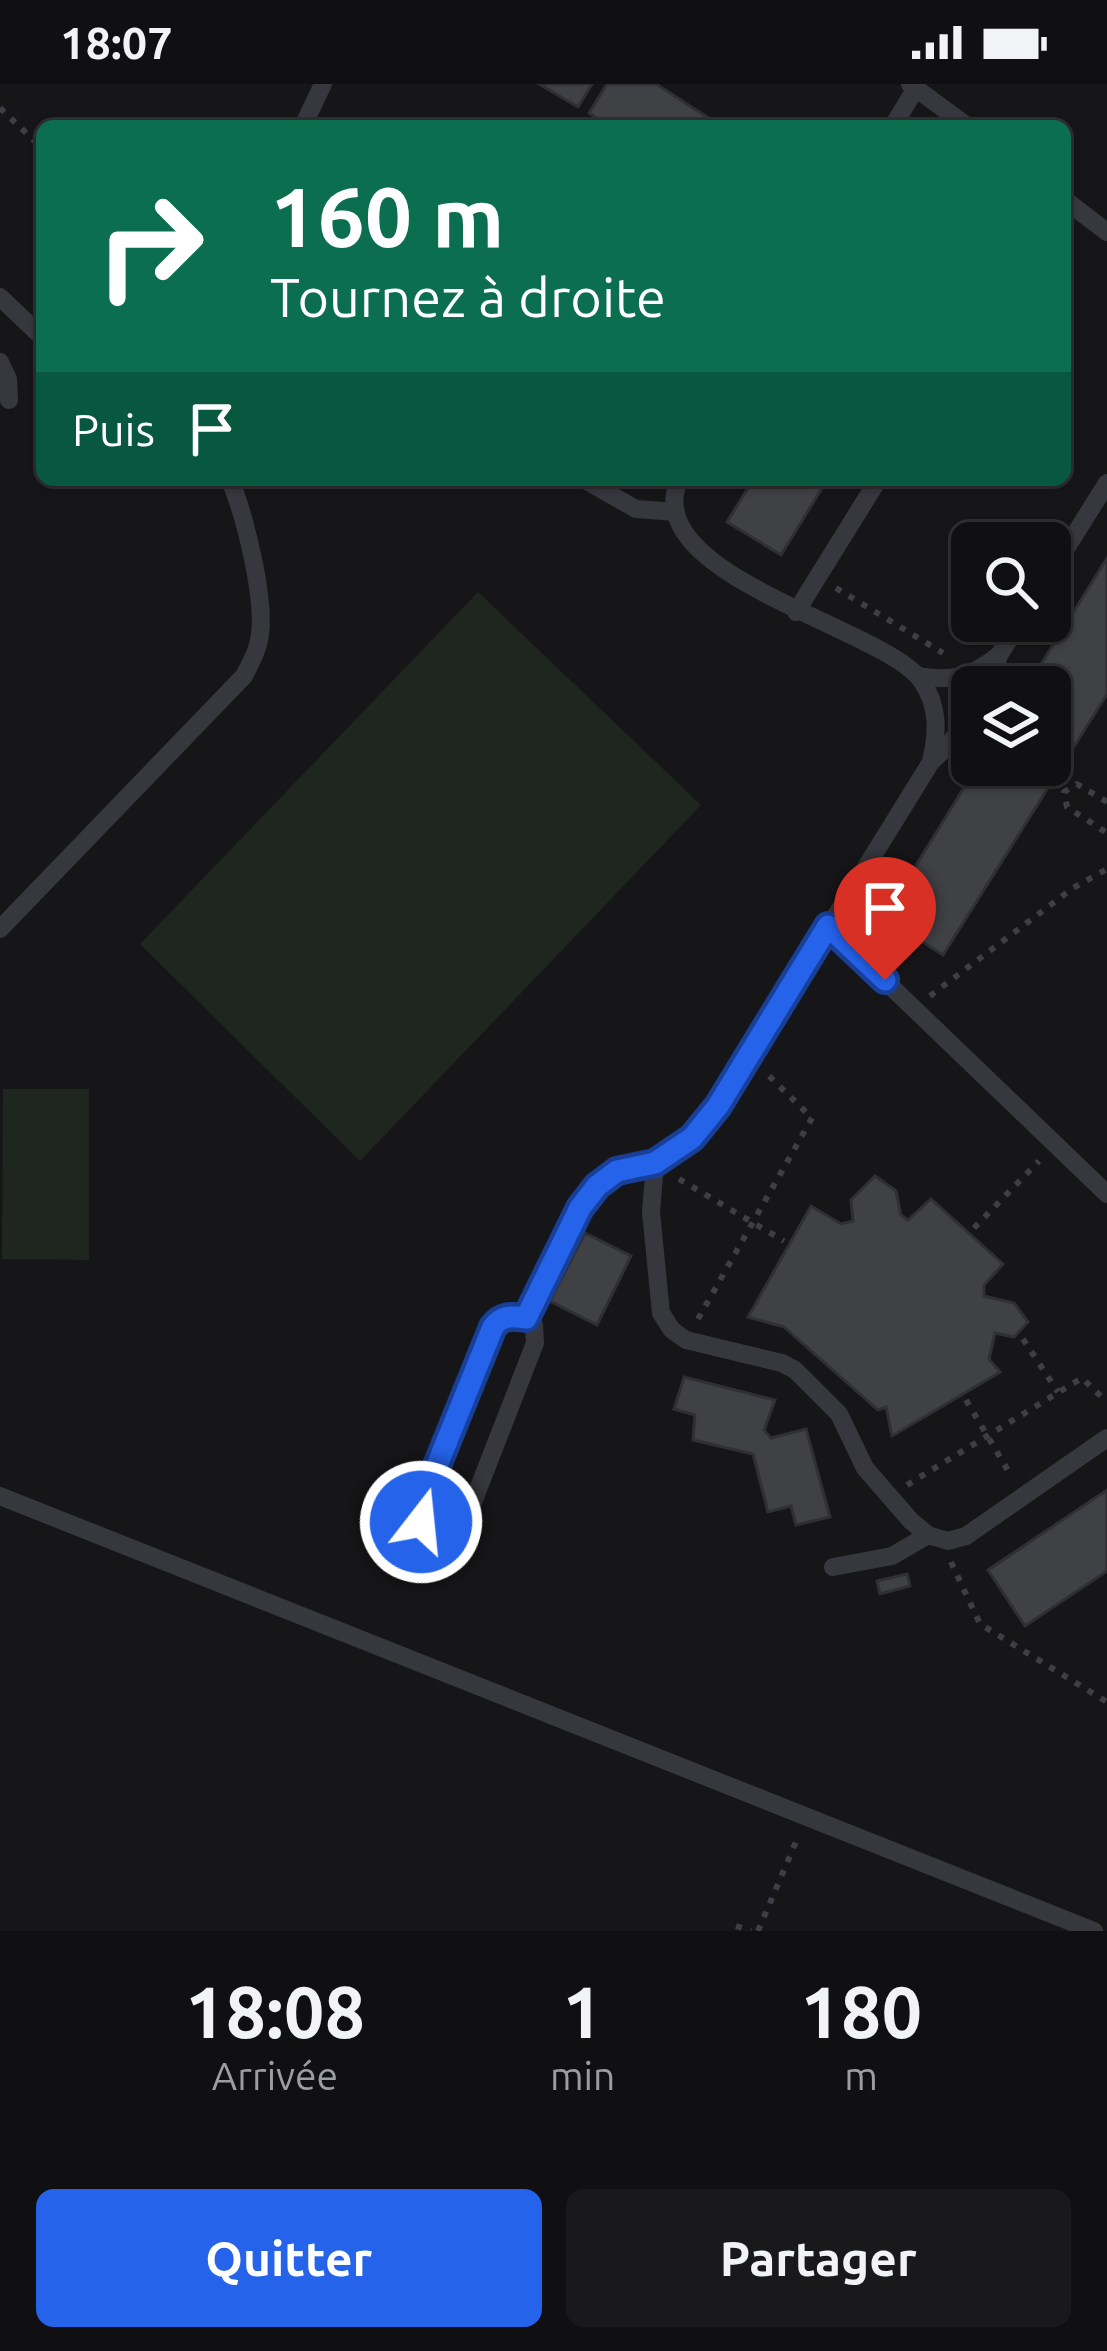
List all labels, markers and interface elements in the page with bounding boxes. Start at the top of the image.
text: 18:07 [60,17,173,68]
icon: right [72,168,228,324]
text: 160 m [270,169,504,263]
text: Tournez à droite [270,267,666,327]
icon: arrive [179,396,245,462]
text: Puis [72,404,155,455]
map controls [951,522,1071,786]
button: search [951,522,1071,642]
button: layers [951,666,1071,786]
pin [834,857,936,980]
icon: arrive [852,875,918,941]
position arrow [358,1459,484,1585]
text: 18:08 [185,1971,365,2052]
text: 1 [562,1971,603,2052]
text: 180 [800,1971,922,2052]
text: Arrivée [212,2054,338,2097]
text: min [550,2054,615,2097]
text: m [844,2054,878,2097]
button: Quitter [36,2189,542,2327]
button: Partager [566,2189,1071,2327]

